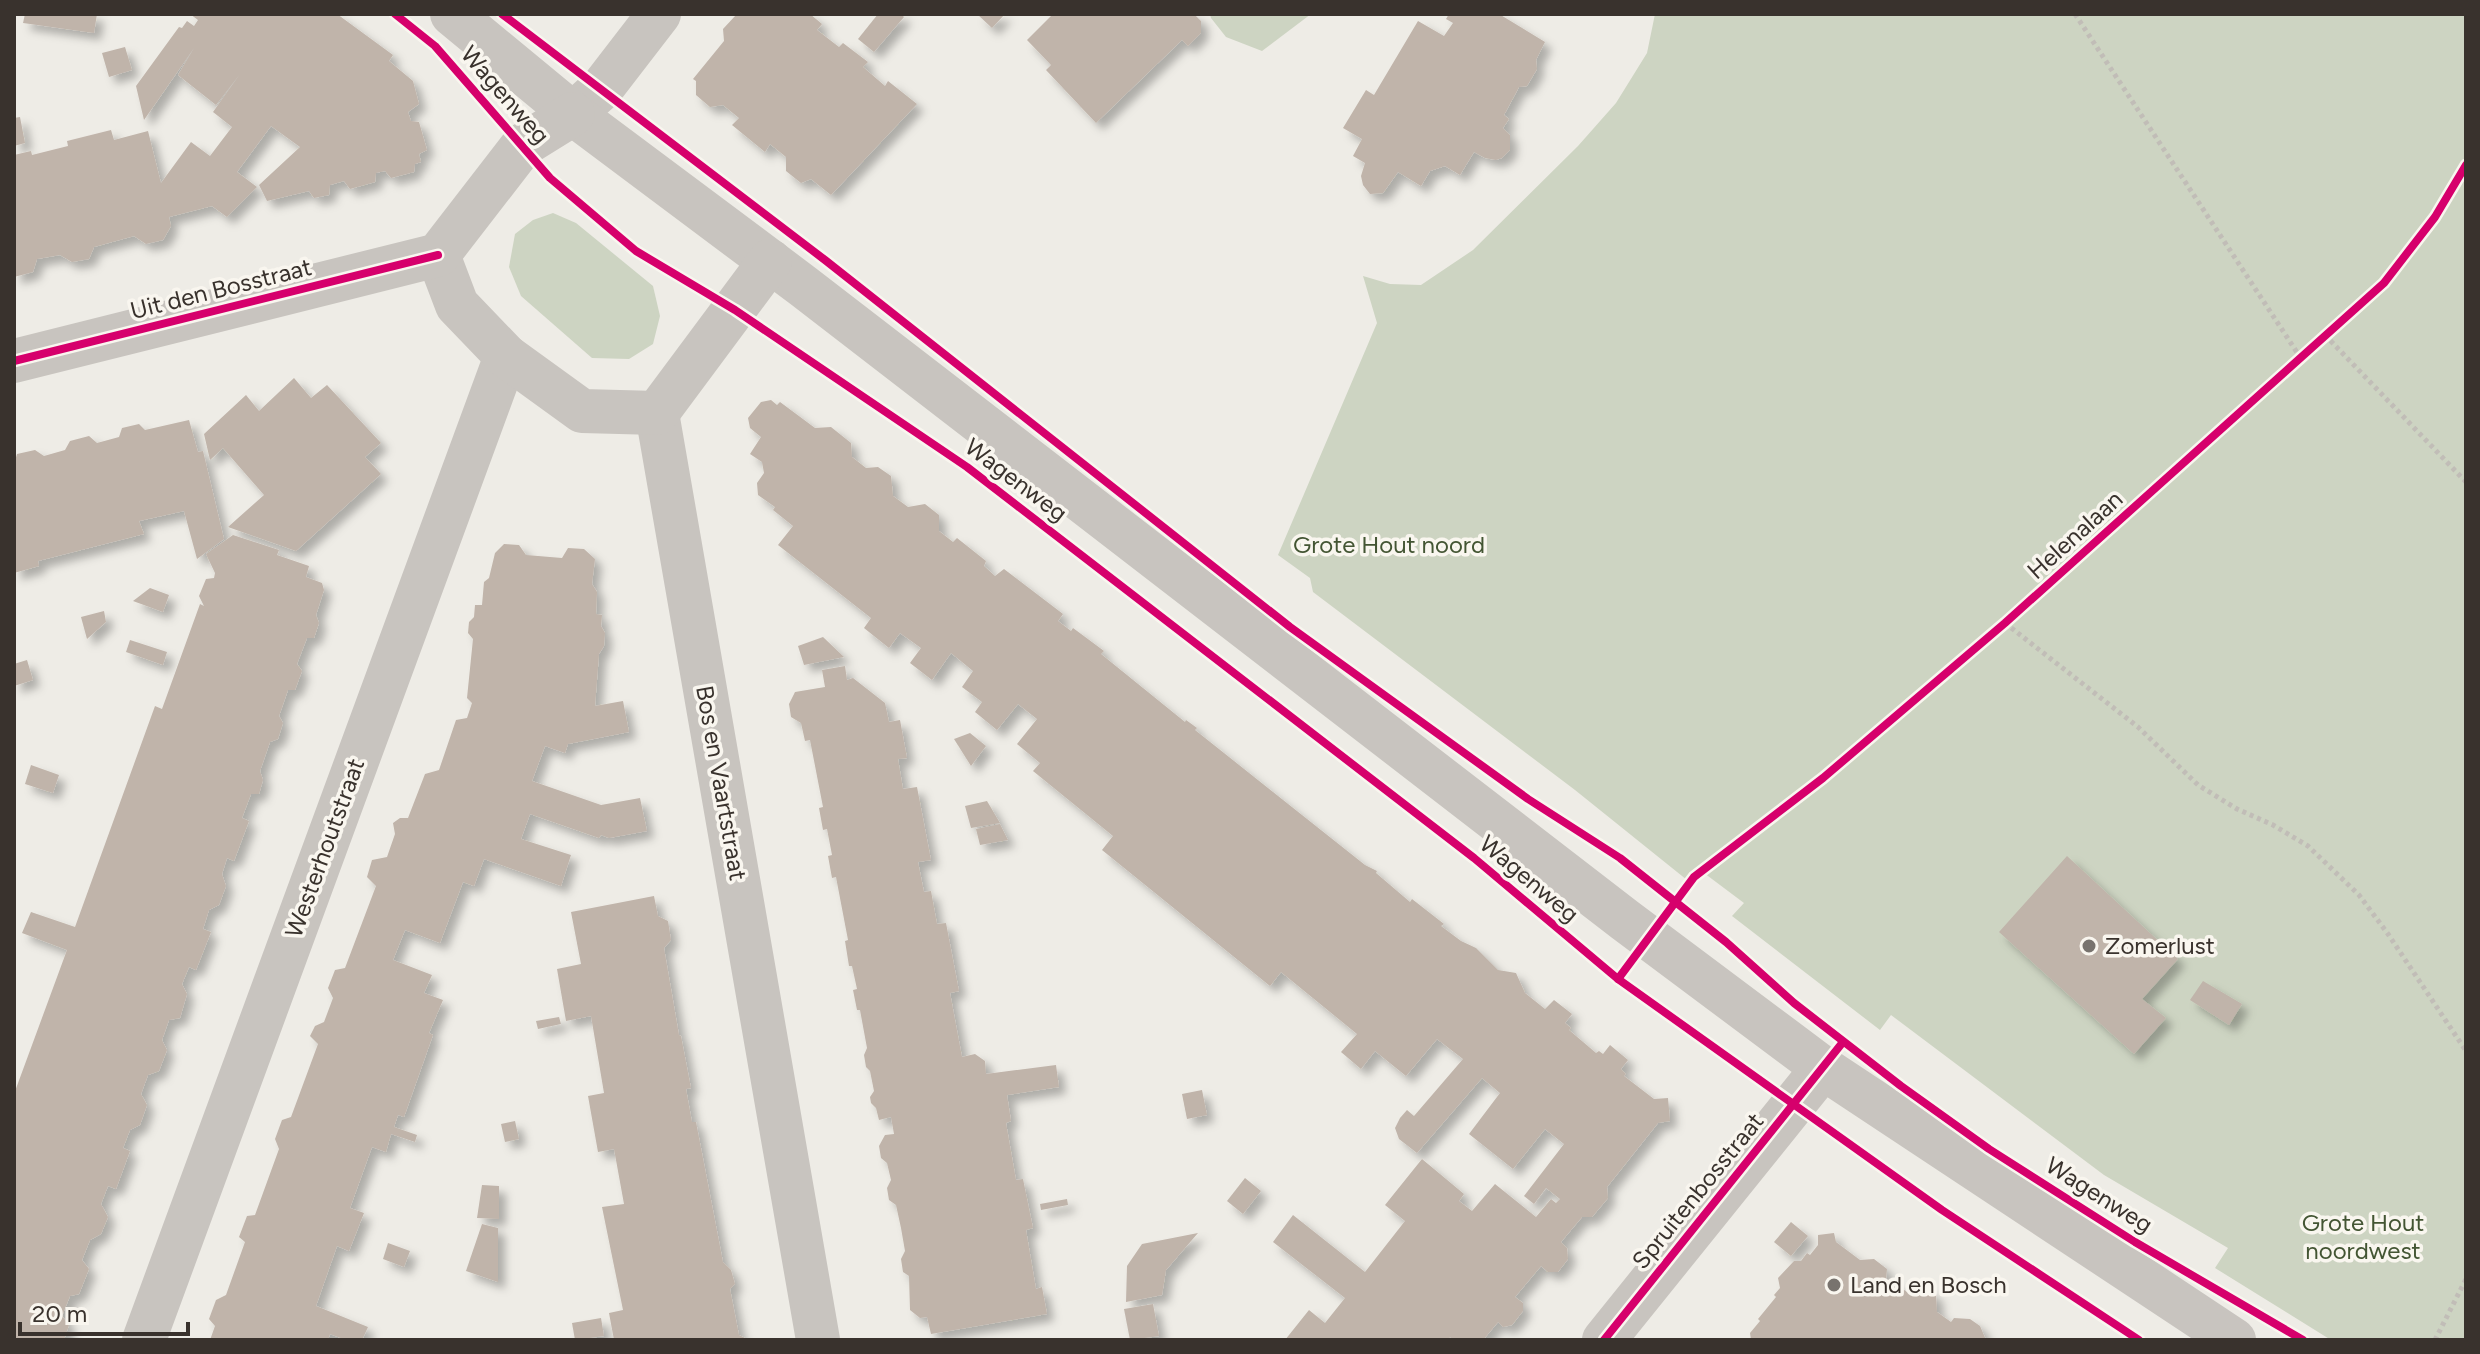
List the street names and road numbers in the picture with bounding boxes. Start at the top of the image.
street label: Wagenweg [455,40,556,150]
street label: Uit den Bosstraat [127,252,314,325]
street label: Wagenweg [959,432,1073,527]
street label: Helenalaan [2021,484,2128,585]
street label: Bos en Vaartstraat [690,683,753,883]
street label: Westerhoutstraat [279,754,370,941]
street label: Wagenweg [1474,829,1585,928]
street label: Spruitenbosstraat [1626,1107,1769,1275]
street label: Wagenweg [2041,1150,2158,1239]

